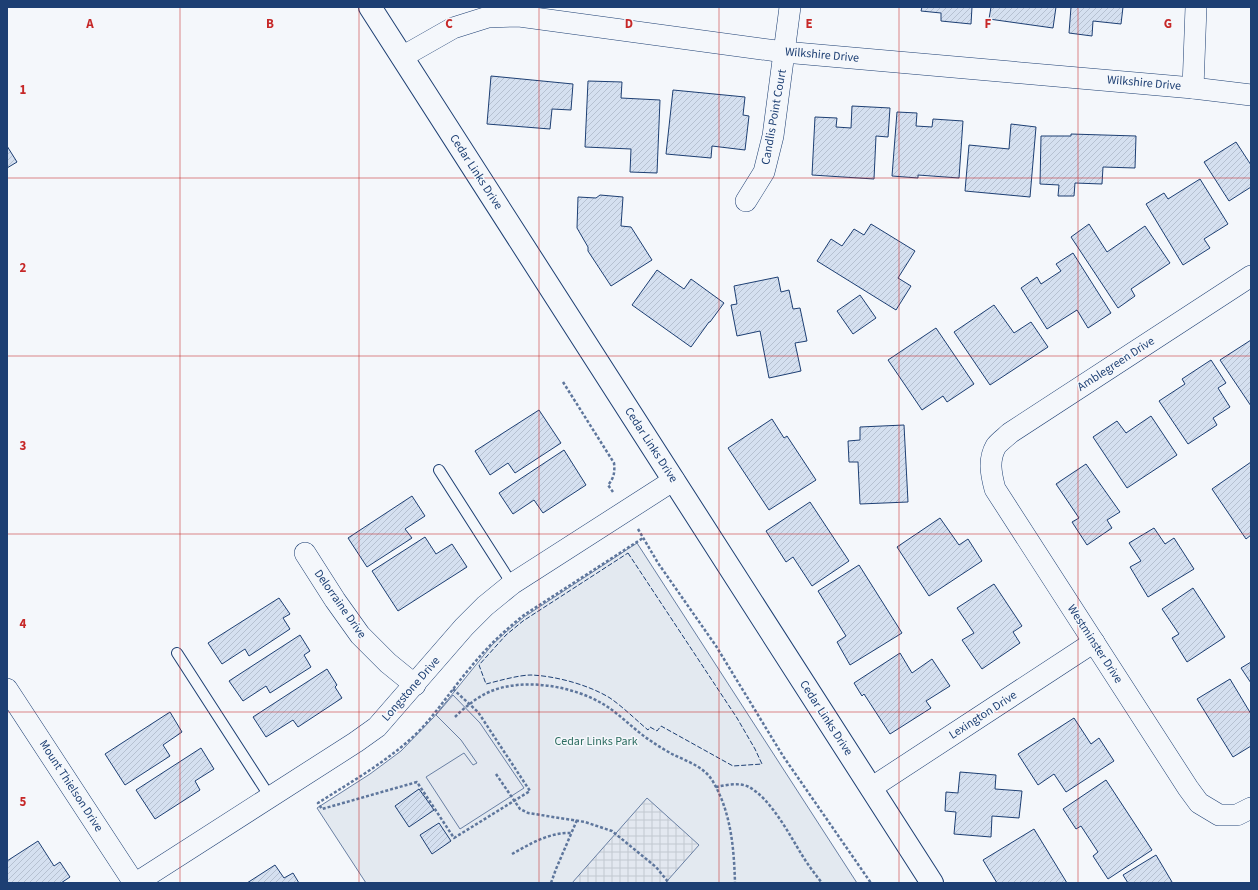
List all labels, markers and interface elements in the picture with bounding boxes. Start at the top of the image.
text: A [85,15,94,33]
text: B [266,15,274,33]
text: C [445,15,453,33]
text: D [625,15,633,33]
text: E [805,15,813,33]
text: F [985,15,992,33]
text: G [1164,15,1172,33]
street label: Wilkshire Drive [784,43,860,67]
street label: Candlis Point Court [757,68,791,166]
street label: Wilkshire Drive [1106,71,1182,95]
text: 1 [20,81,27,99]
street label: Cedar Links Drive [445,131,507,213]
text: 2 [20,259,27,277]
street label: Amblegreen Drive [1074,333,1158,395]
street label: Cedar Links Drive [620,404,682,486]
text: 3 [20,437,27,455]
street label: Delorraine Drive [310,566,370,642]
street label: Westminster Drive [1063,601,1127,687]
text: 4 [20,615,27,633]
street label: Longstone Drive [378,653,444,725]
street label: Cedar Links Drive [795,677,857,759]
street label: Lexington Drive [946,687,1020,743]
park label: Cedar Links Park [554,733,638,750]
street label: Mount Thielson Drive [35,737,107,835]
text: 5 [20,793,27,811]

